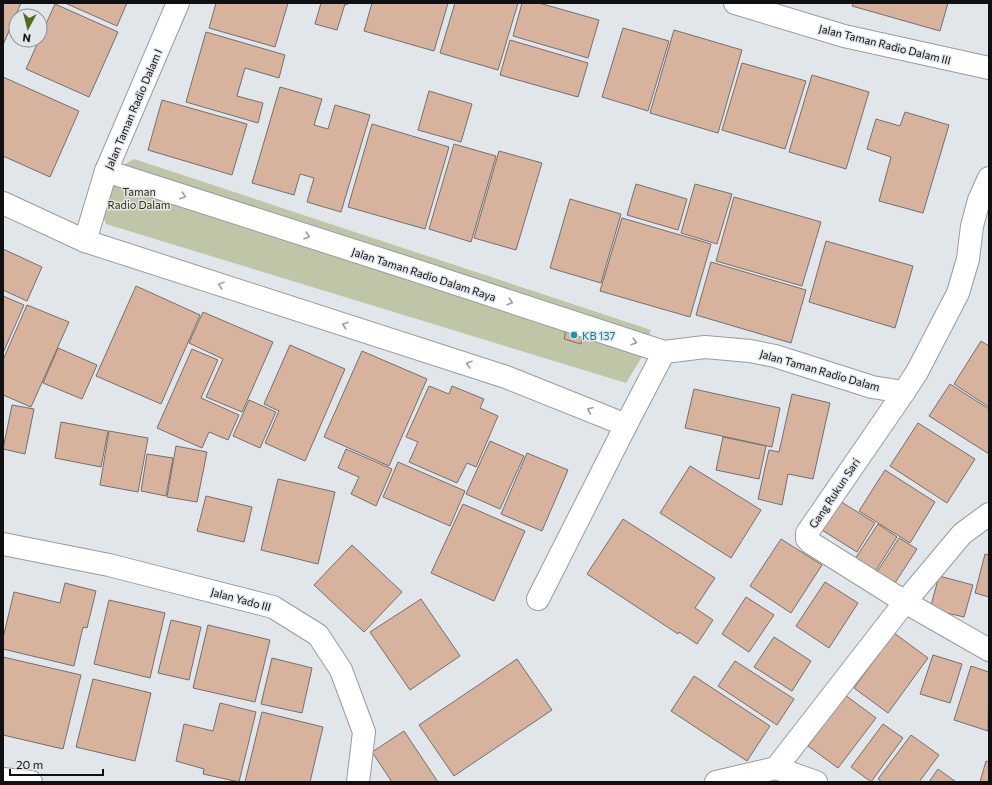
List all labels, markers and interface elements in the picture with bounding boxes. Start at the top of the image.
north arrow [8,8,48,48]
street label: Jalan Taman Radio Dalam III [817,21,952,68]
text: N [22,31,32,45]
street label: Jalan Taman Radio Dalam I [102,47,165,172]
park label: Taman Radio Dalam [108,185,170,211]
one-way arrow [179,191,186,200]
one-way arrow [303,231,310,240]
street label: Jalan Taman Radio Dalam Raya [350,245,498,304]
one-way arrow [218,281,225,289]
one-way arrow [507,297,514,306]
one-way arrow [342,321,349,329]
place label: KB 137 [582,329,616,342]
marker: KB 137 [569,330,579,340]
one-way arrow [630,337,637,346]
street label: Jalan Taman Radio Dalam [758,347,882,394]
one-way arrow [465,361,472,369]
one-way arrow [587,407,594,415]
street label: Gang Rukun Sari [806,455,862,530]
street label: Jalan Yado III [209,585,273,614]
scale bar [10,751,103,777]
text: 20 m [16,757,43,771]

